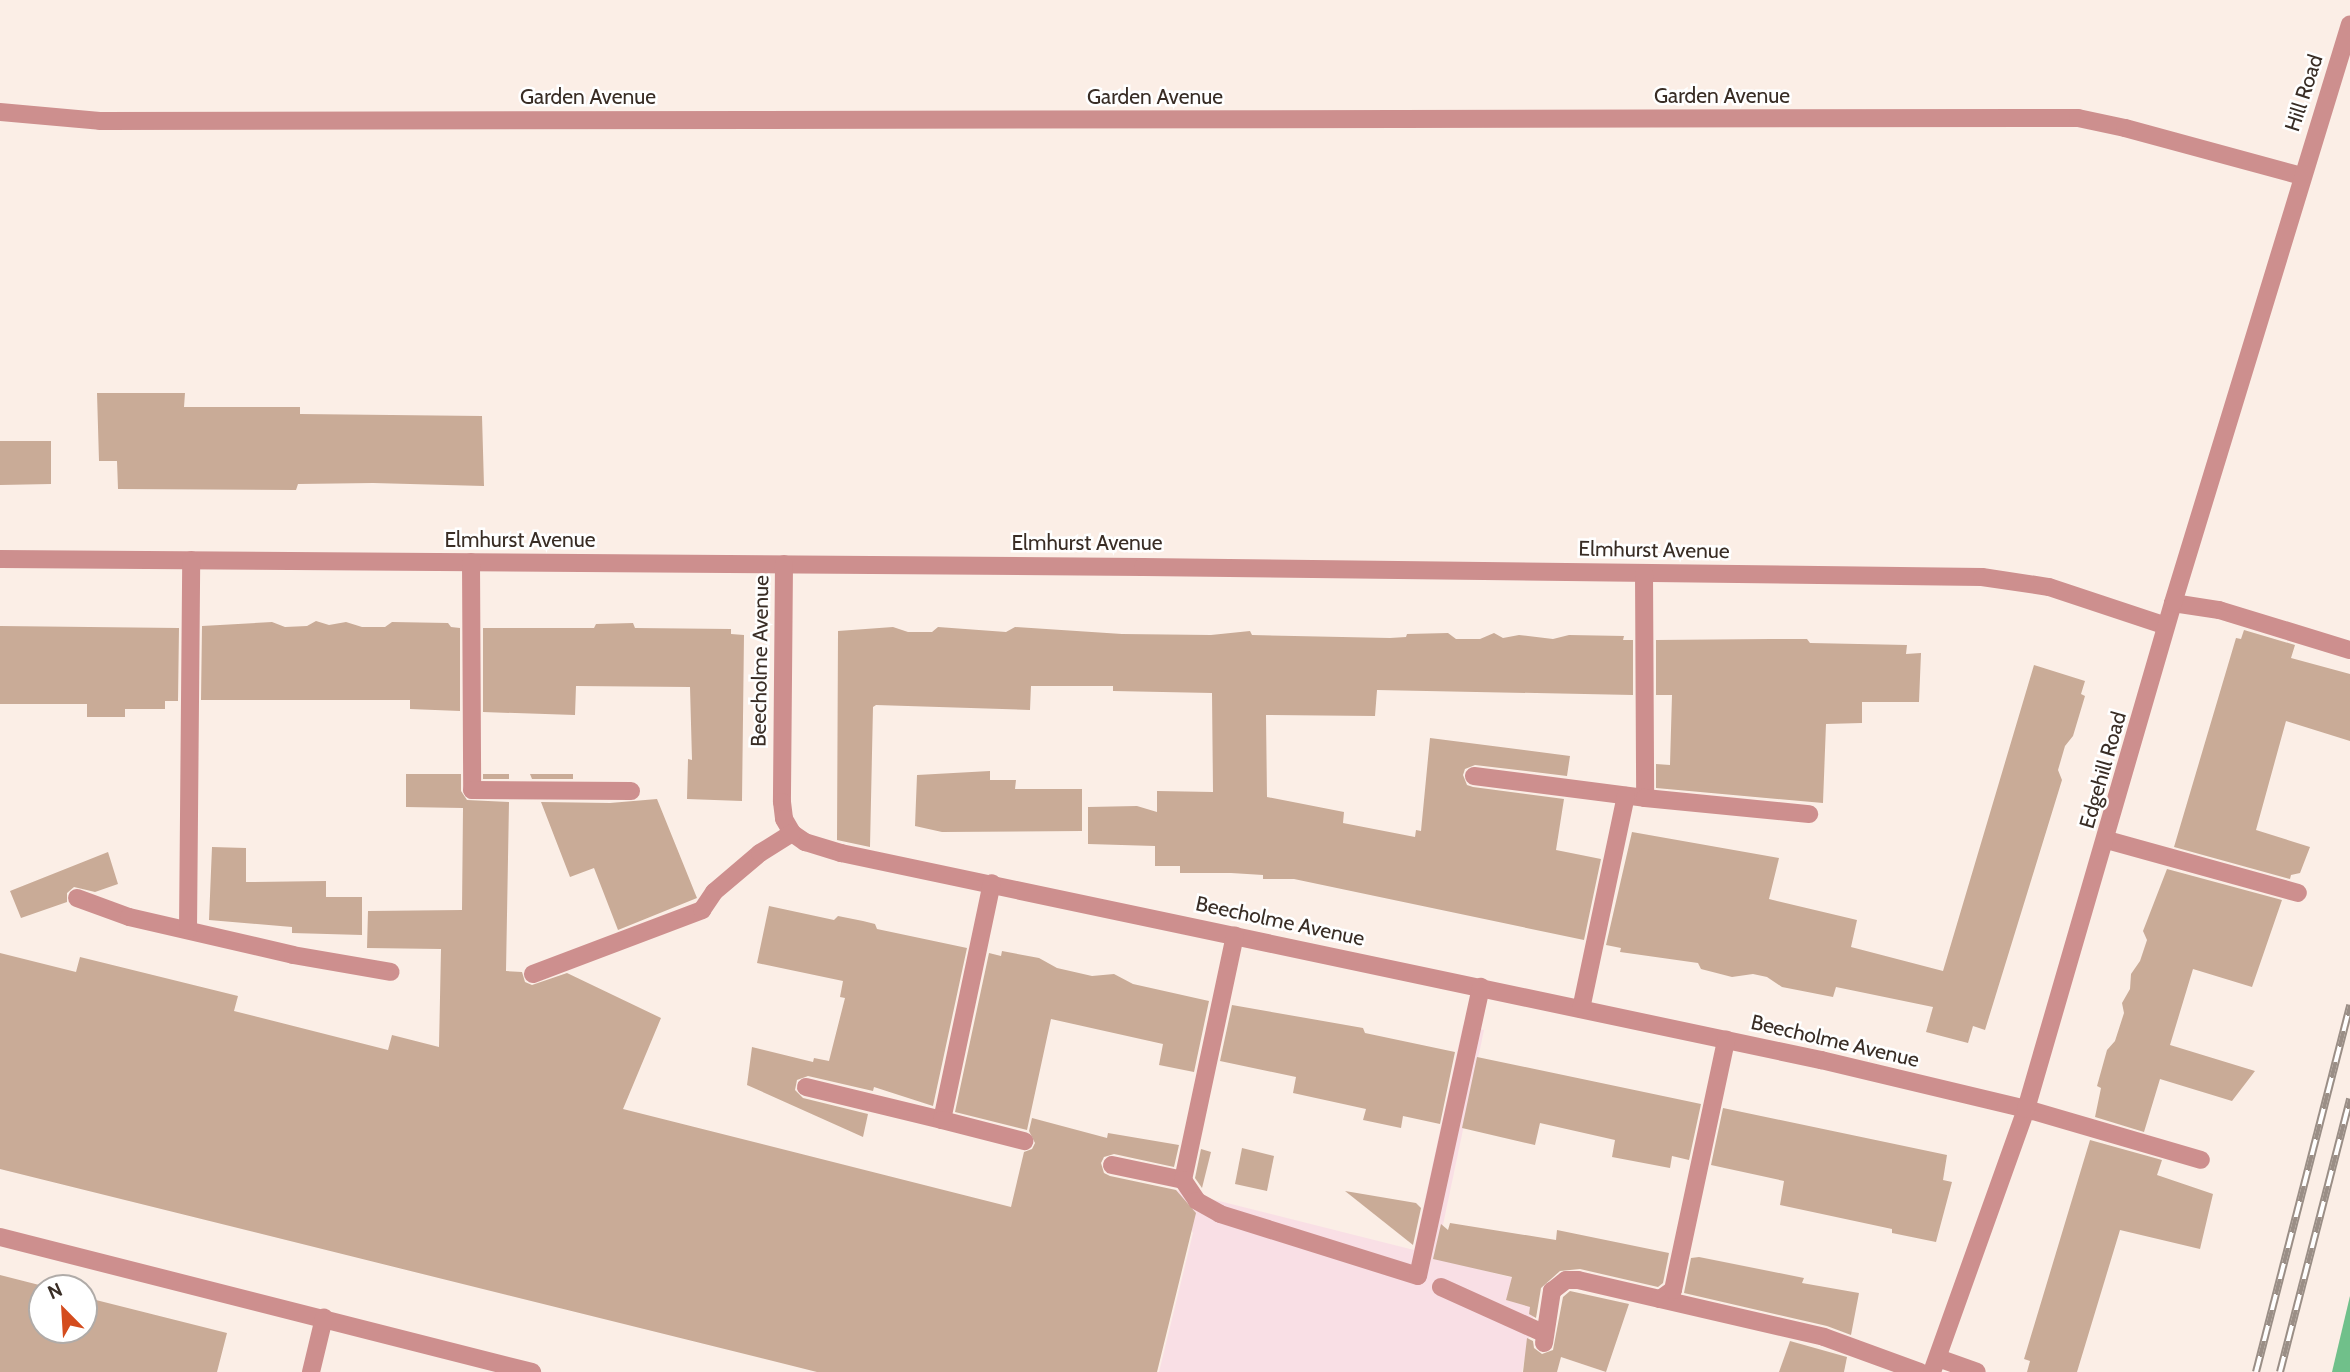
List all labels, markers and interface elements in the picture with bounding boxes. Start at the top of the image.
street label: Hill Road [2280,51,2328,135]
street label: Garden Avenue [1654,83,1790,109]
street label: Garden Avenue [520,84,656,110]
street label: Garden Avenue [1087,84,1223,110]
street label: Elmhurst Avenue [444,527,596,553]
street label: Elmhurst Avenue [1011,530,1163,556]
street label: Elmhurst Avenue [1578,536,1730,564]
street label: Beecholme Avenue [746,575,774,747]
street label: Edgehill Road [2074,709,2132,831]
street label: Beecholme Avenue [1193,891,1367,951]
street label: Beecholme Avenue [1748,1009,1922,1073]
north arrow [28,1274,98,1344]
text: N [44,1278,66,1304]

